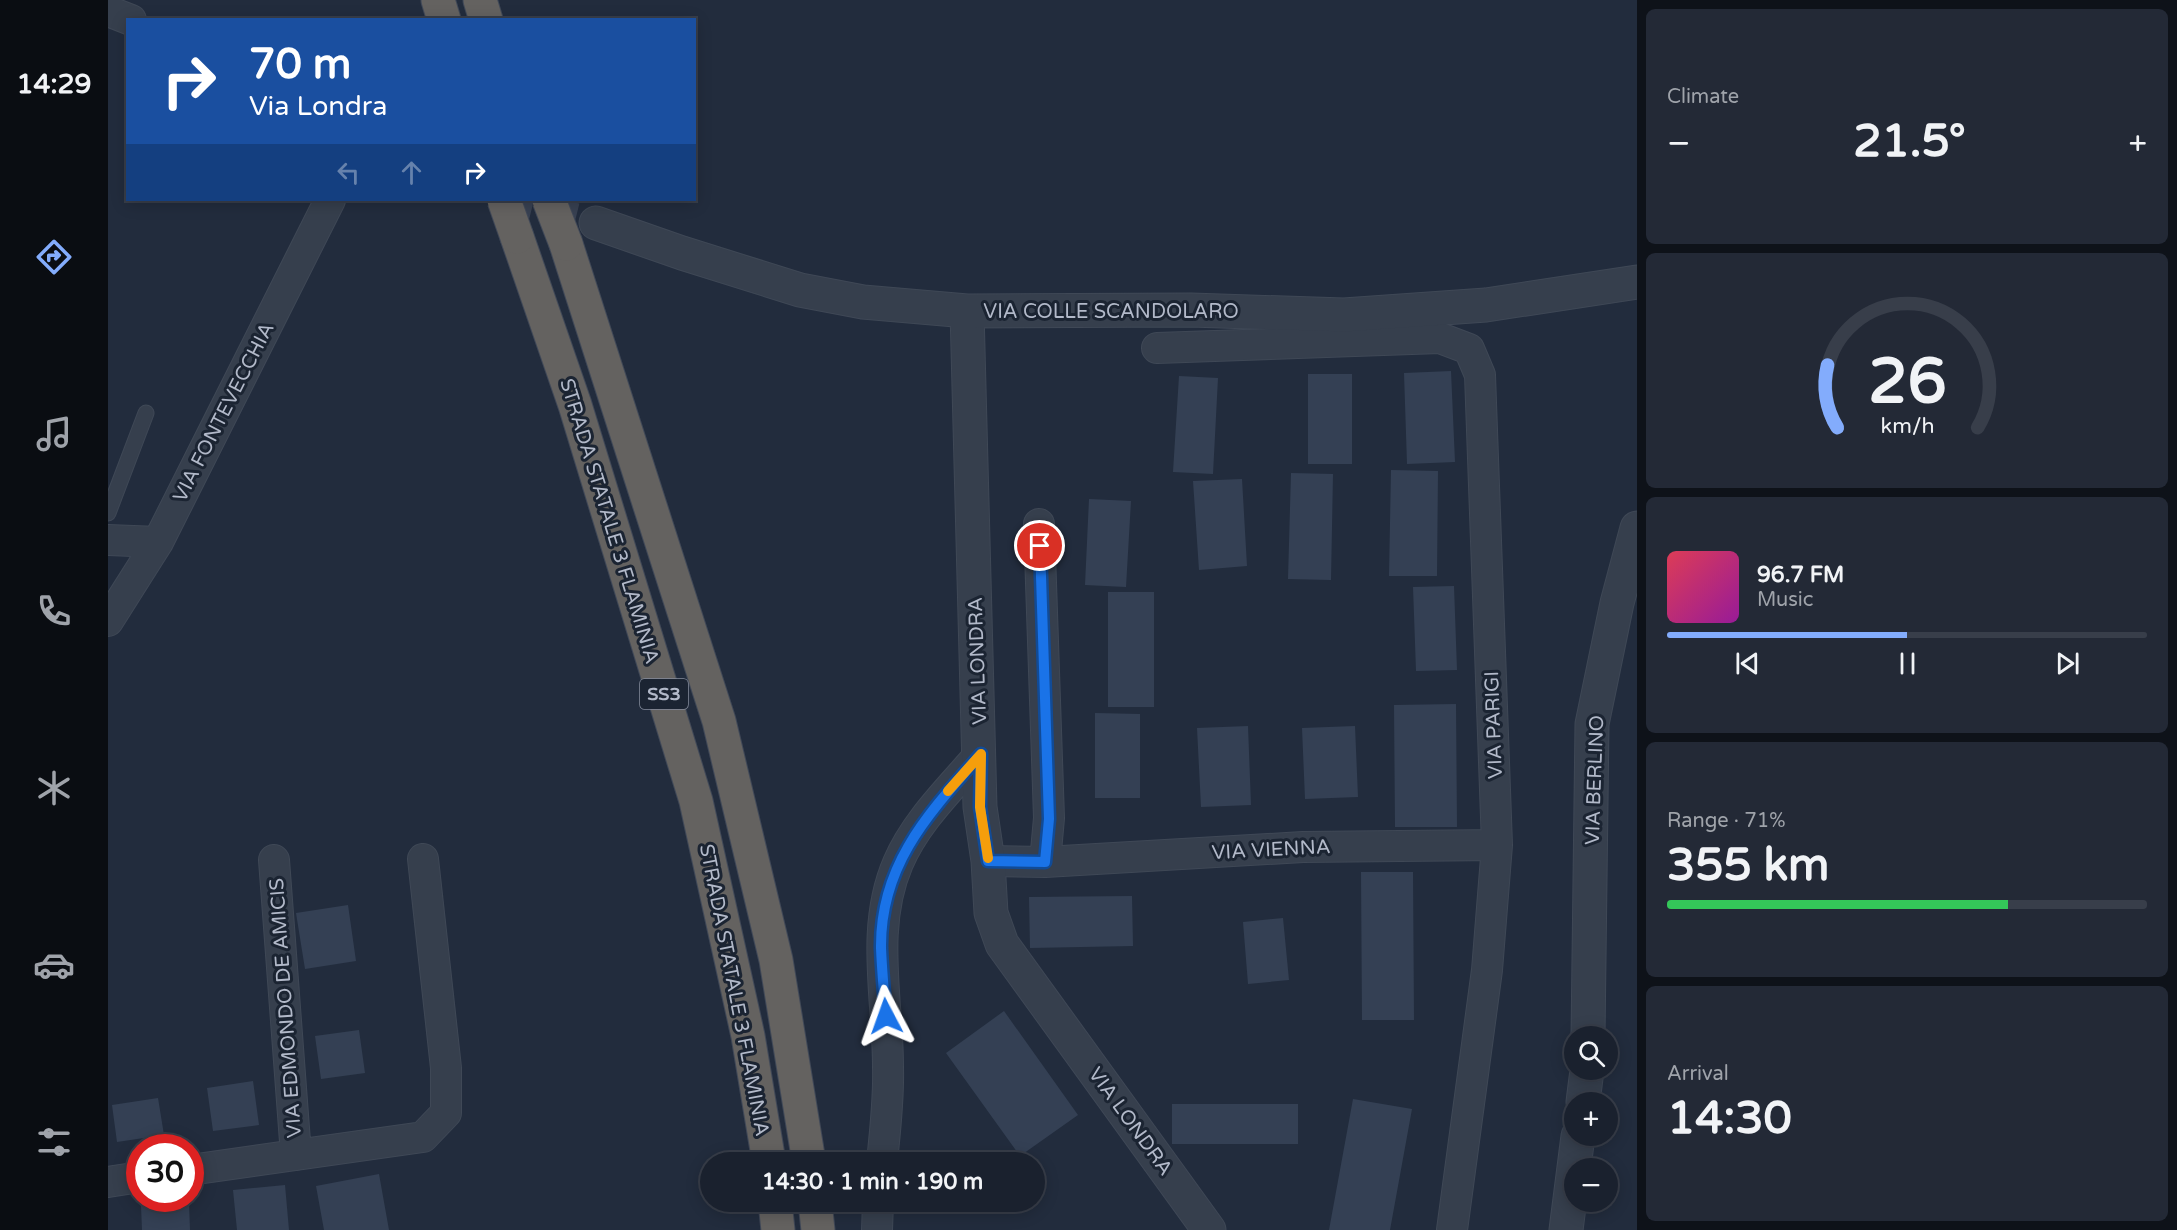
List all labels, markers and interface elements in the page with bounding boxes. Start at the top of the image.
text: 70 m [249,39,351,90]
icon: right [150,42,228,120]
text: 14:29 [17,68,91,101]
text: Climate [1667,85,1739,109]
text: Via Londra [249,90,387,123]
text: 21.5° [1853,115,1966,169]
text: − [1667,124,1691,163]
text: + [2128,124,2147,163]
icon: left [332,156,365,189]
icon: ahead [395,156,428,189]
icon: right [458,156,491,189]
icon: directions [33,236,75,278]
street label: VIA COLLE SCANDOLARO [983,300,1239,324]
street label: VIA FONTEVECCHIA [168,319,280,506]
text: 26 [1868,345,1946,420]
street label: STRADA STATALE 3 FLAMINIA [554,376,664,667]
icon: music [33,413,75,455]
text: km/h [1880,413,1934,439]
pin [1014,520,1065,571]
icon: arrive [1023,529,1056,562]
text: 96.7 FM [1757,562,1844,588]
text: Music [1757,588,1813,612]
icon: phone [33,590,75,632]
street label: VIA LONDRA [964,597,992,725]
icon: previous [1731,647,1764,680]
icon: pause [1891,647,1924,680]
icon: next [2051,647,2084,680]
street label: VIA PARIGI [1480,671,1508,779]
road number: SS3 [640,679,688,709]
street label: VIA BERLINO [1581,715,1609,845]
icon: climate [33,767,75,809]
text: Range · 71% [1667,809,1786,833]
street label: VIA VIENNA [1211,835,1331,865]
text: 355 km [1667,839,1829,893]
street label: STRADA STATALE 3 FLAMINIA [694,842,774,1138]
street label: VIA EDMONDO DE AMICIS [265,877,307,1139]
icon: car [33,944,75,986]
position arrow [854,984,918,1048]
map controls [1564,1026,1618,1212]
button: search [1564,1026,1618,1080]
text: Arrival [1667,1062,1729,1086]
street label: VIA LONDRA [1083,1063,1177,1180]
button: + [1564,1092,1618,1146]
text: 14:30 [1667,1092,1792,1146]
icon: filters [33,1121,75,1163]
speed limit sign: 30 [126,1134,204,1212]
button: − [1564,1158,1618,1212]
text: 14:30 · 1 min · 190 m [762,1169,983,1195]

